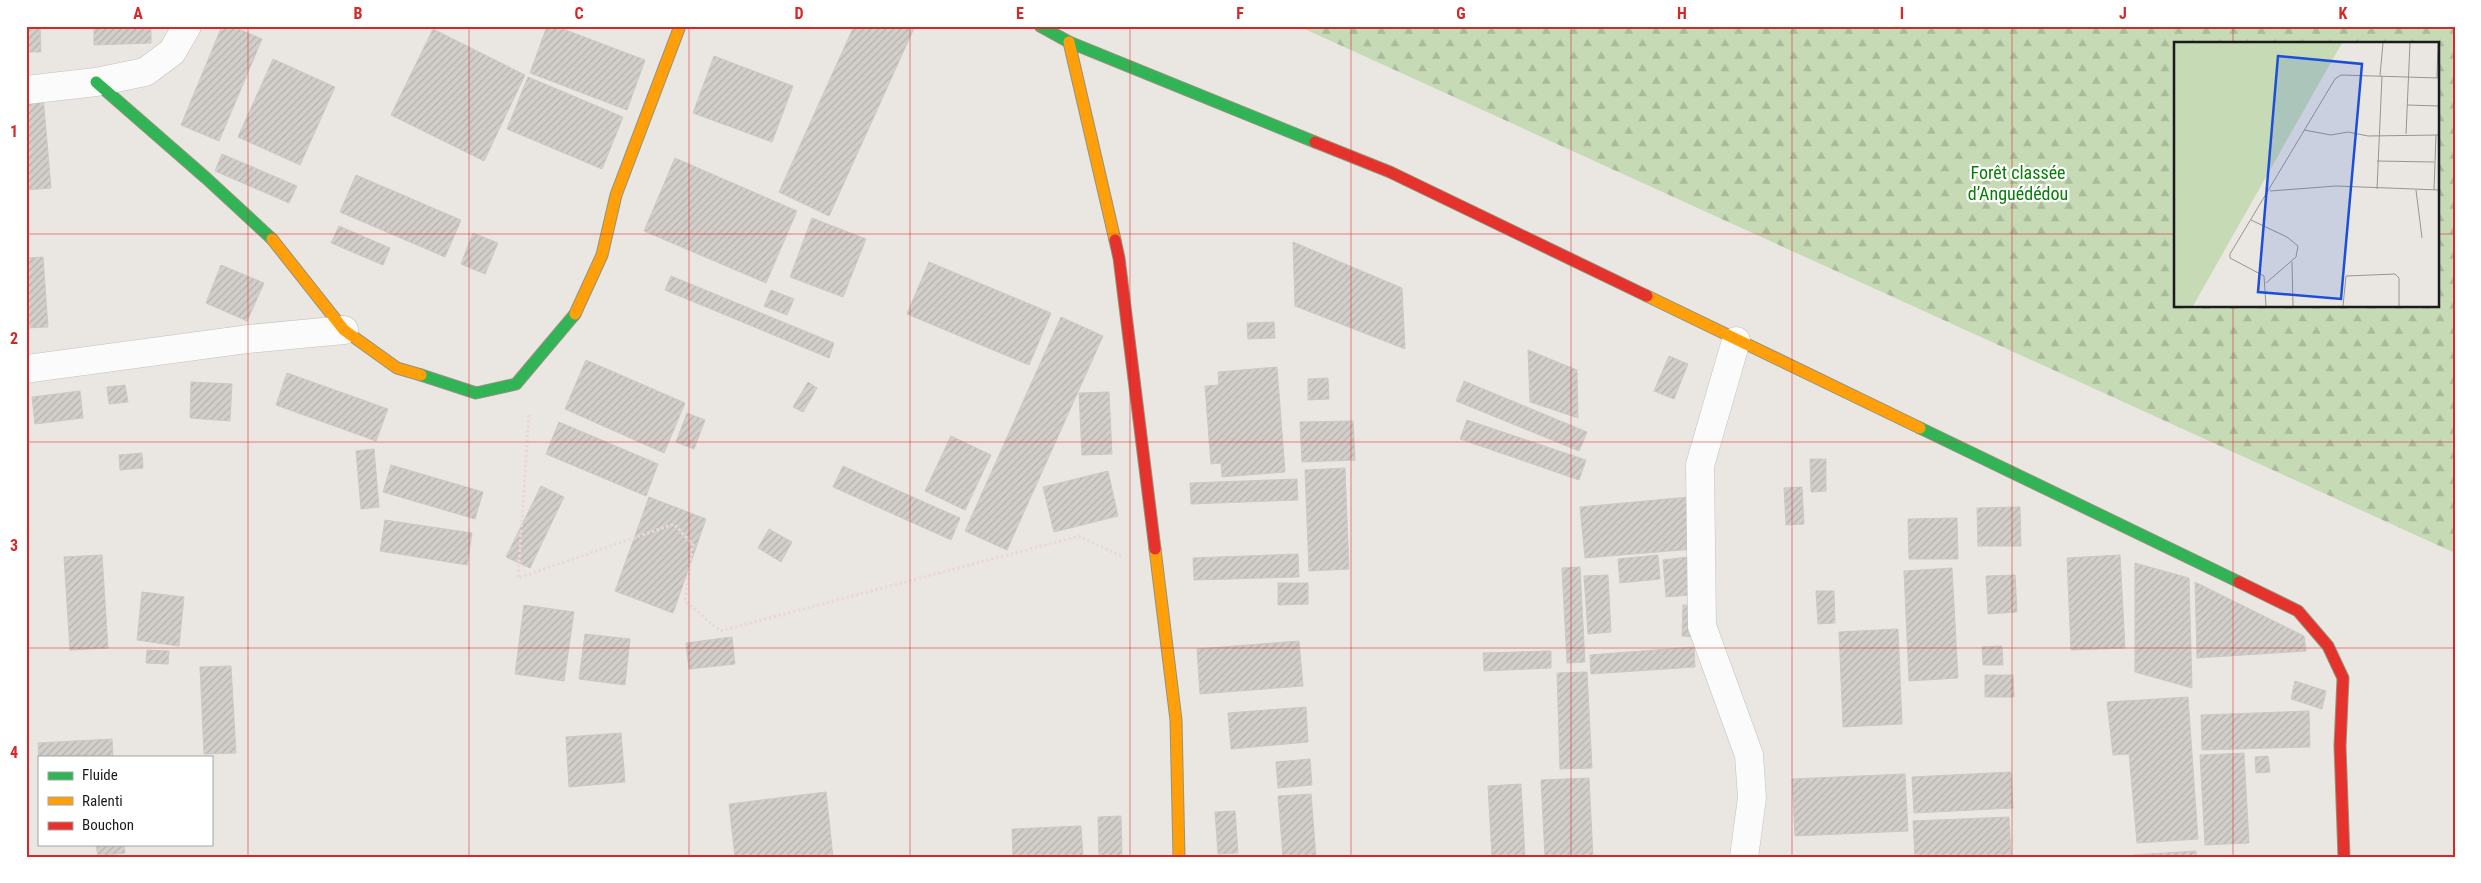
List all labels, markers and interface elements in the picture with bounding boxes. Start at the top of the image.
text: A [133,4,143,23]
text: B [354,4,363,23]
text: C [574,4,584,23]
text: D [794,4,804,23]
text: E [1016,4,1024,23]
text: F [1236,4,1244,23]
text: G [1456,4,1466,23]
text: H [1677,4,1687,23]
text: I [1900,4,1904,23]
text: J [2119,4,2127,23]
text: K [2339,4,2348,23]
inset map [2174,42,2438,308]
text: 1 [10,122,18,141]
park label: Forêt classée d’Anguédédou [1968,162,2068,204]
text: 2 [10,329,18,348]
text: 3 [10,536,18,555]
text: 4 [10,743,18,762]
legend [38,756,212,846]
text: Fluide [82,766,118,784]
text: Ralenti [82,792,123,810]
text: Bouchon [82,816,134,834]

